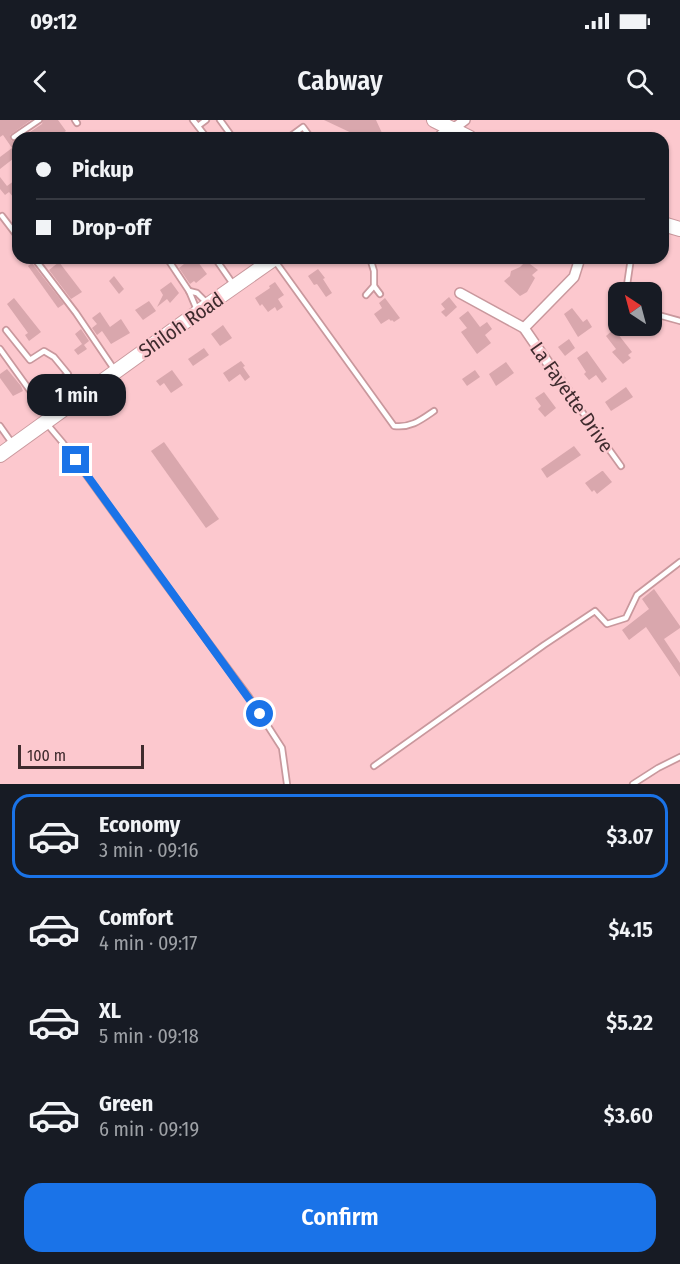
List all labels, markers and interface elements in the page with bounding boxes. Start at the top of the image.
text: 09:12 [30,8,77,35]
icon: back [24,65,57,98]
text: Cabway [297,65,383,97]
icon: search [623,65,656,98]
text: Pickup [72,156,134,183]
text: Drop-off [72,214,151,241]
north arrow [608,282,662,336]
map controls [608,282,662,336]
street label: Shiloh Road [134,287,228,363]
street label: La Fayette Drive [525,337,619,457]
callout: 1 min [26,373,125,415]
text: 1 min [55,383,98,407]
route end [62,446,89,473]
route start [246,700,273,727]
scale bar [18,742,144,770]
text: 100 m [27,746,66,765]
icon: car [27,809,81,863]
text: Economy [99,811,180,838]
text: $3.07 [606,823,653,850]
text: 3 min · 09:16 [99,838,198,862]
icon: car [27,902,81,956]
text: Comfort [99,904,173,931]
text: $4.15 [608,916,653,943]
text: 4 min · 09:17 [99,931,197,955]
icon: car [27,995,81,1049]
text: XL [99,997,121,1024]
text: $5.22 [606,1009,653,1036]
text: 5 min · 09:18 [99,1024,199,1048]
icon: car [27,1088,81,1142]
text: Green [99,1090,153,1117]
text: $3.60 [604,1102,653,1129]
text: 6 min · 09:19 [99,1117,199,1141]
button: Confirm [24,1183,656,1252]

